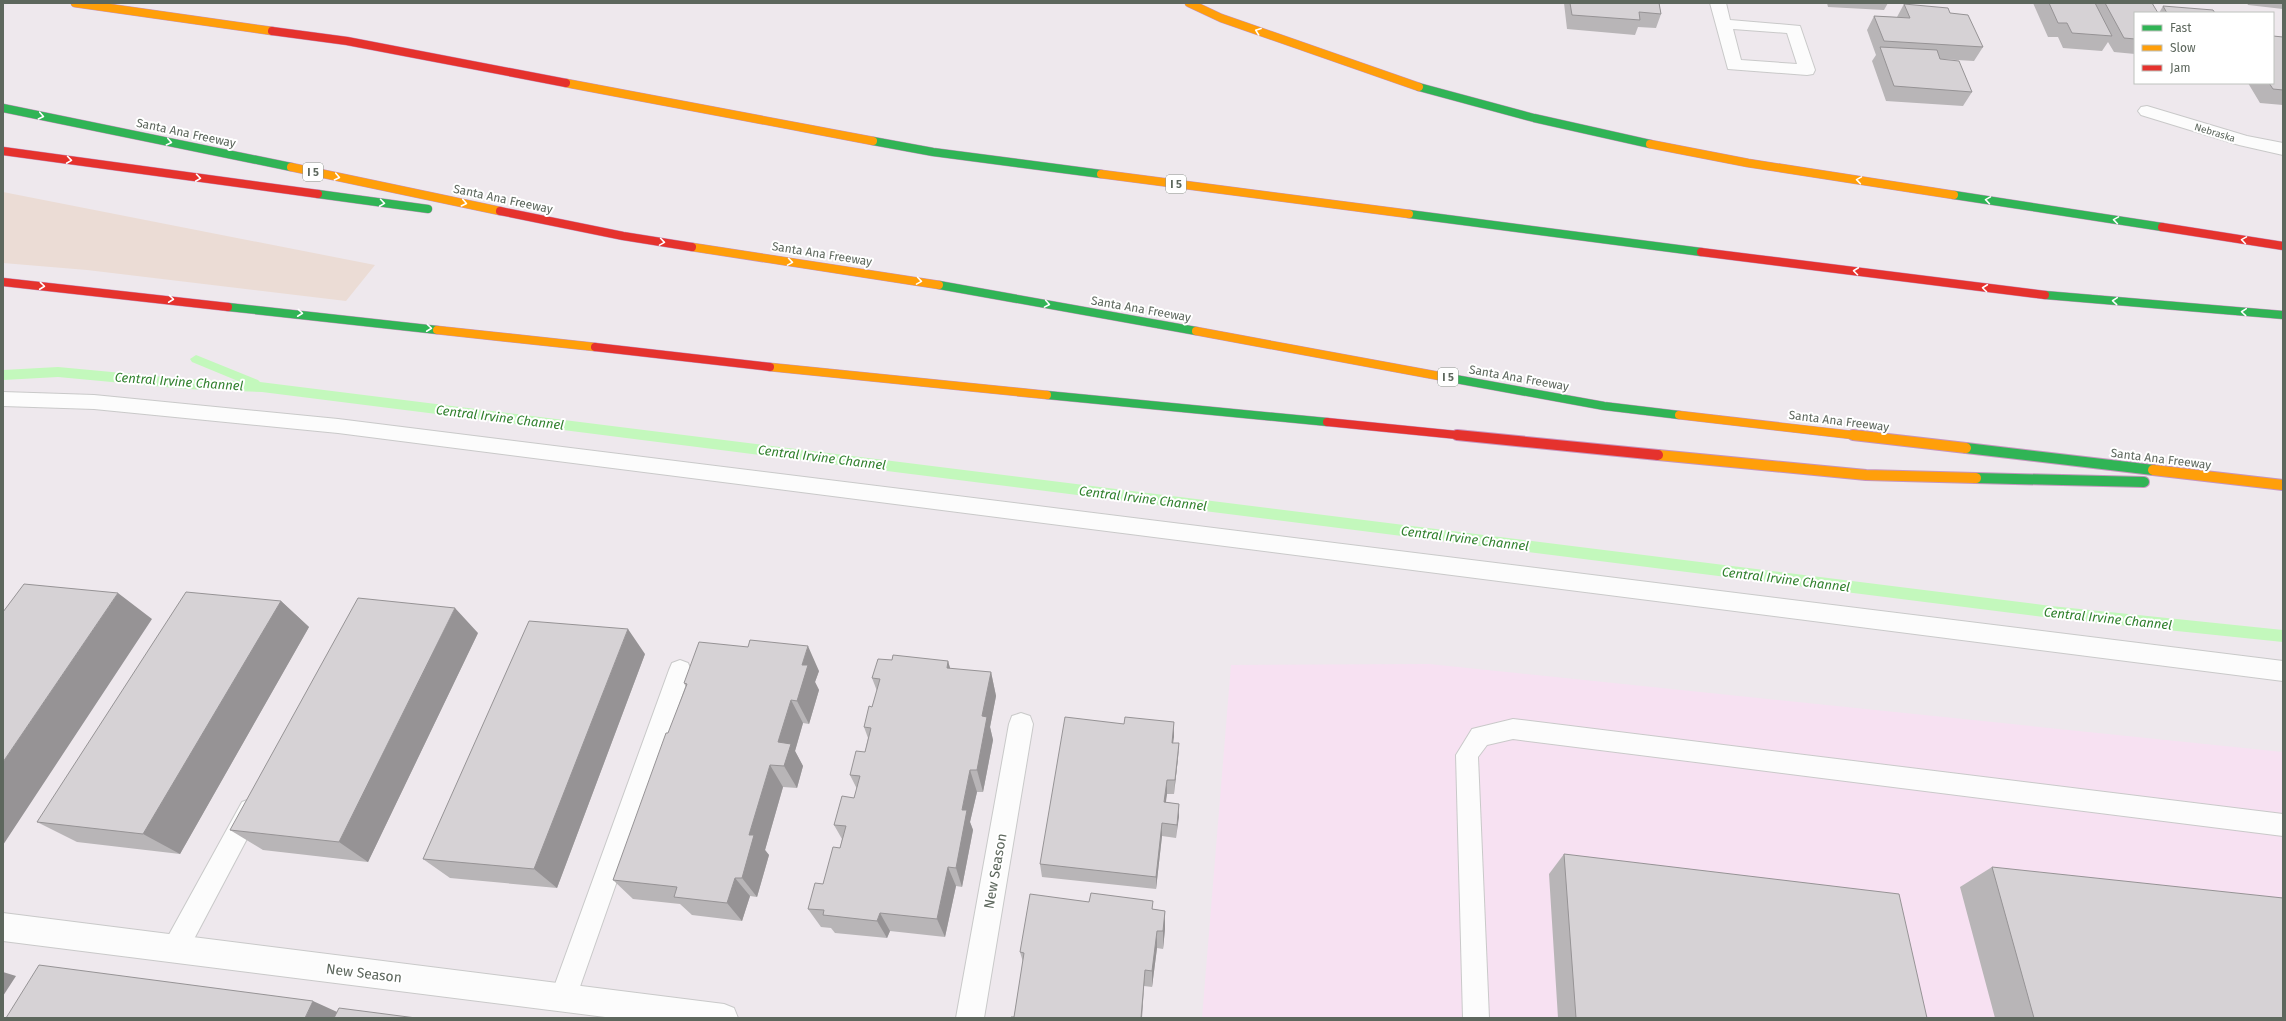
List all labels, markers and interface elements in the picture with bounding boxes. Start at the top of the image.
legend [2134,12,2274,84]
text: Fast [2170,21,2192,35]
one-way arrow [1254,27,1261,36]
text: Slow [2170,41,2196,55]
text: Jam [2170,61,2190,75]
one-way arrow [38,111,44,119]
street label: Santa Ana Freeway [135,116,237,150]
street label: Nebraska [2193,121,2237,145]
one-way arrow [165,137,172,146]
one-way arrow [66,155,72,164]
road number: I 5 [303,163,323,181]
one-way arrow [334,172,340,180]
one-way arrow [195,173,201,182]
road number: I 5 [1166,175,1186,193]
one-way arrow [1856,176,1862,185]
street label: Santa Ana Freeway [452,182,554,216]
one-way arrow [1984,196,1991,205]
one-way arrow [379,198,386,207]
one-way arrow [461,199,467,207]
one-way arrow [2113,216,2119,225]
one-way arrow [2241,236,2248,245]
one-way arrow [659,237,665,246]
street label: Santa Ana Freeway [771,239,873,269]
one-way arrow [787,257,793,266]
one-way arrow [1853,267,1859,276]
one-way arrow [916,276,922,285]
one-way arrow [39,281,45,290]
one-way arrow [1982,284,1988,293]
street label: Santa Ana Freeway [1090,293,1192,325]
one-way arrow [168,294,174,303]
one-way arrow [2112,296,2118,305]
one-way arrow [1044,299,1050,308]
one-way arrow [2241,308,2247,317]
one-way arrow [297,309,303,318]
one-way arrow [426,323,433,332]
street label: Santa Ana Freeway [1468,362,1570,394]
road number: I 5 [1438,368,1458,386]
water label: Central Irvine Channel [114,370,244,393]
water label: Central Irvine Channel [435,402,565,433]
street label: Santa Ana Freeway [1788,408,1890,434]
water label: Central Irvine Channel [757,442,887,473]
street label: Santa Ana Freeway [2110,446,2212,472]
water label: Central Irvine Channel [1078,483,1208,514]
water label: Central Irvine Channel [1400,523,1530,554]
water label: Central Irvine Channel [1721,564,1851,595]
water label: Central Irvine Channel [2043,604,2173,633]
street label: New Season [980,832,1011,910]
street label: New Season [325,960,403,987]

